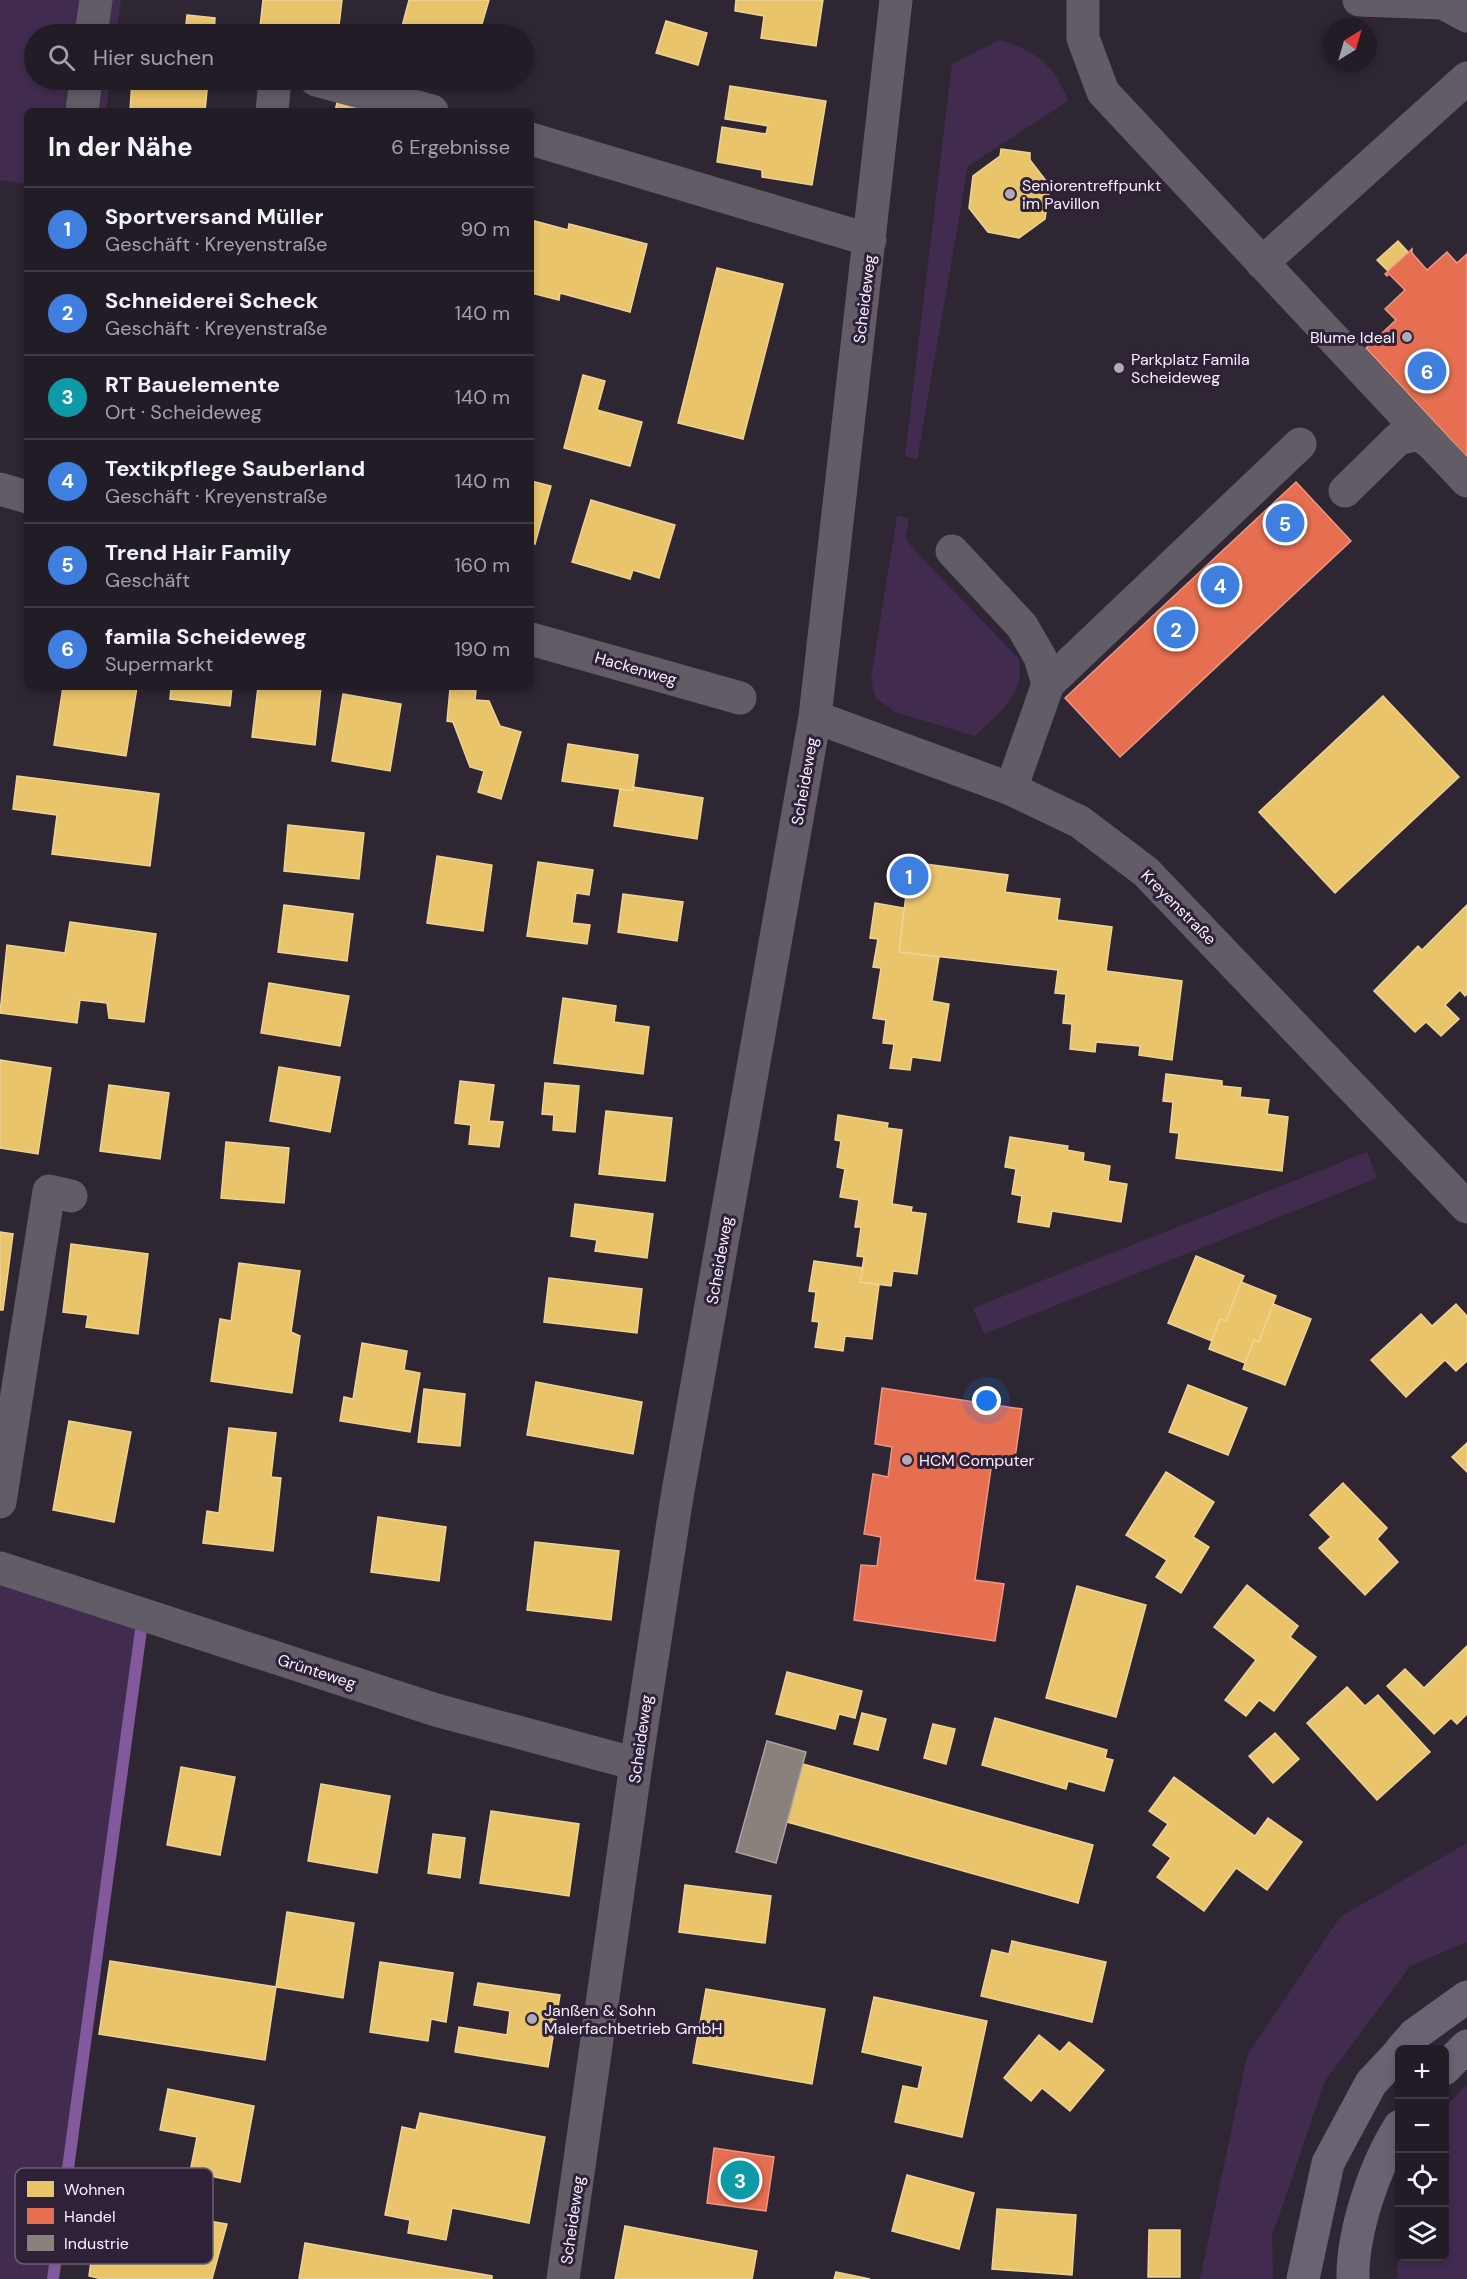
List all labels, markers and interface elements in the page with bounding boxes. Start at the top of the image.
north arrow [1323,18,1377,72]
search box [24,24,534,90]
icon: search [45,41,78,74]
text: Hier suchen [93,43,214,72]
text: In der Nähe [48,130,193,164]
text: 6 Ergebnisse [391,134,510,160]
place label: Seniorentreffpunkt im Pavillon [1022,175,1161,214]
marker: Seniorentreffpunkt im Pavillon [1003,187,1017,201]
text: Sportversand Müller [105,202,324,231]
text: 1 [64,216,71,242]
text: 90 m [461,216,510,242]
text: Geschäft · Kreyenstraße [105,231,327,257]
street label: Scheideweg [849,253,880,345]
text: Schneiderei Scheck [105,286,319,315]
text: 2 [62,300,73,326]
text: 140 m [455,300,510,326]
text: Geschäft · Kreyenstraße [105,315,327,341]
place label: Blume Ideal [1310,327,1395,348]
marker: Blume Ideal [1400,330,1414,344]
pin: 6 [1408,348,1446,394]
place label: Parkplatz Famila Scheideweg [1131,349,1250,388]
marker: Parkplatz Famila Scheideweg [1112,361,1126,375]
text: RT Bauelemente [105,370,280,399]
text: 3 [61,384,74,410]
text: 140 m [455,384,510,410]
text: Ort · Scheideweg [105,399,262,425]
text: Textikpflege Sauberland [105,454,365,483]
text: 4 [61,468,74,494]
text: 140 m [455,468,510,494]
text: Geschäft · Kreyenstraße [105,483,327,509]
pin: 5 [1266,500,1304,546]
text: Trend Hair Family [105,538,291,567]
text: 5 [61,552,74,578]
text: 160 m [454,552,510,578]
pin: 4 [1200,562,1240,608]
text: Geschäft [105,567,190,593]
pin: 2 [1156,606,1196,652]
text: famila Scheideweg [105,622,307,651]
text: 6 [61,636,74,662]
text: 190 m [454,636,510,662]
street label: Hackenweg [592,647,679,690]
text: Supermarkt [105,651,213,677]
street label: Scheideweg [786,735,823,827]
pin: 1 [890,854,928,898]
street label: Kreyenstraße [1137,865,1221,949]
street label: Scheideweg [701,1214,738,1306]
your location [972,1386,1001,1415]
place label: HCM Computer [919,1450,1035,1471]
marker: HCM Computer [900,1453,914,1467]
street label: Grünteweg [275,1649,359,1694]
street label: Scheideweg [624,1693,657,1785]
place label: Janßen & Sohn Malerfachbetrieb GmbH [544,2000,722,2039]
marker: Janßen & Sohn Malerfachbetrieb GmbH [525,2012,539,2026]
map controls [1395,2045,1449,2261]
button: + [1395,2045,1449,2099]
button: − [1395,2099,1449,2153]
button: locate [1395,2153,1449,2207]
pin: 3 [720,2158,760,2202]
legend [15,2168,213,2264]
street label: Scheideweg [556,2174,589,2266]
text: Wohnen [64,2179,125,2200]
text: Handel [64,2206,115,2227]
button: layers [1395,2207,1449,2261]
text: Industrie [64,2233,129,2254]

